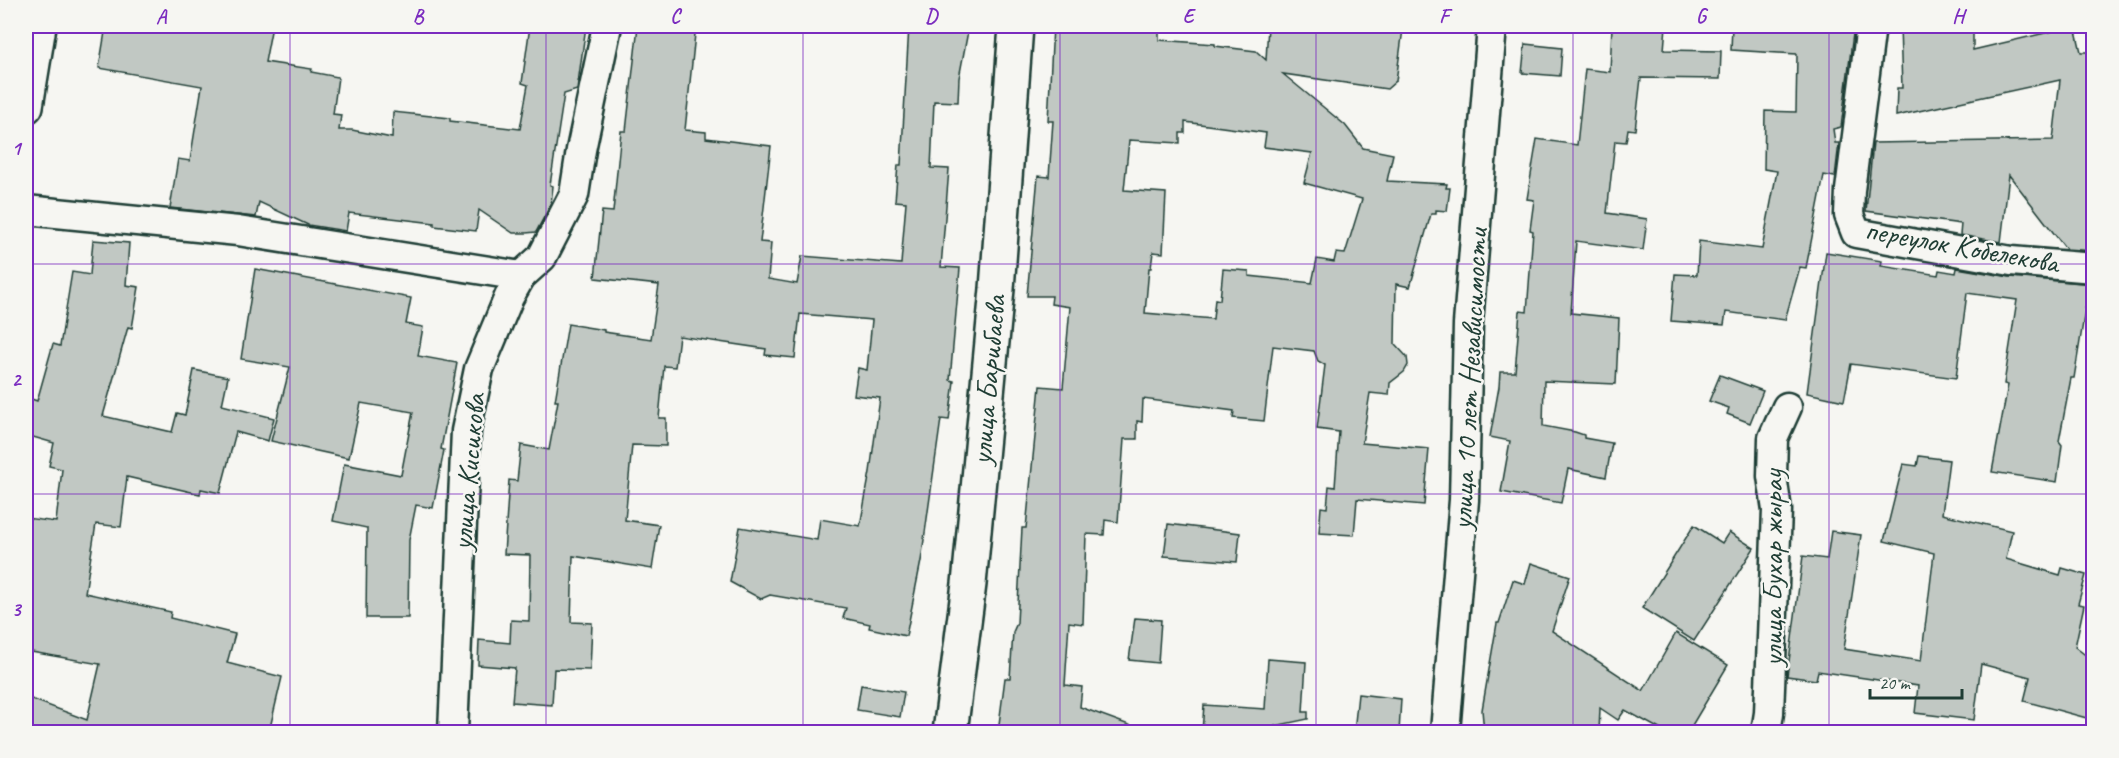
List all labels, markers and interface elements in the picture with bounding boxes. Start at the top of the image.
text: A [156,4,168,29]
text: B [413,4,425,29]
text: C [670,4,682,29]
text: D [925,4,939,29]
text: E [1183,4,1197,29]
text: F [1439,4,1453,29]
text: G [1696,4,1709,29]
text: H [1952,4,1967,29]
text: 1 [12,136,23,161]
street label: переулок Кобелекова [1862,210,2064,282]
street label: улица 10 лет Независимости [1442,225,1496,533]
street label: улица Барибаева [961,292,1015,468]
text: 2 [12,367,23,392]
street label: улица Кисикова [442,390,494,554]
street label: улица Бухар жырау [1753,468,1791,669]
text: 3 [12,597,23,622]
scale bar [1870,662,1962,700]
text: 20 m [1879,672,1912,694]

